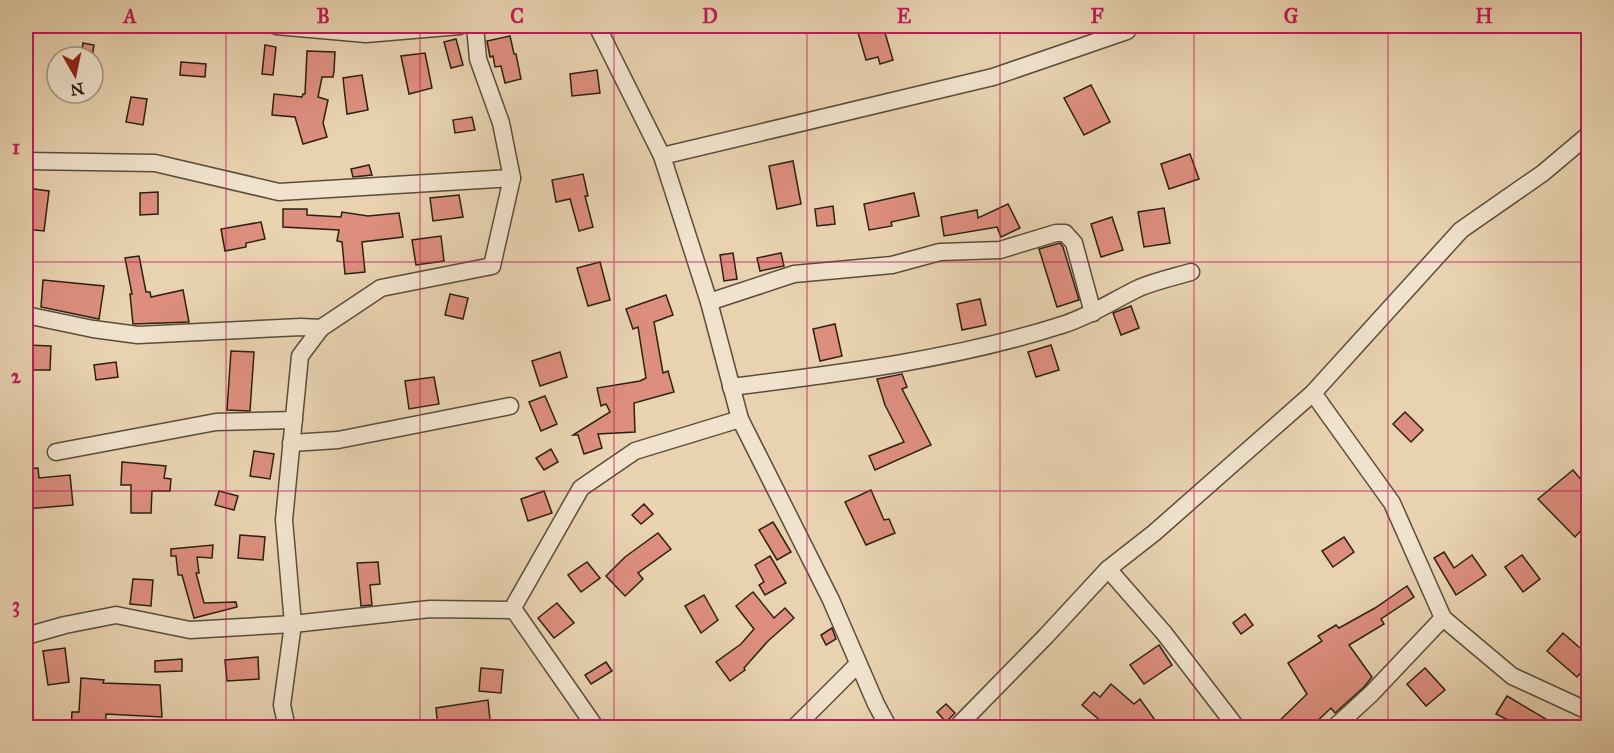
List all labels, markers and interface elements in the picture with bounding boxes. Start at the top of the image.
text: A [121,4,137,28]
text: B [316,4,330,28]
text: C [510,4,524,28]
text: D [702,4,718,28]
text: E [897,4,912,28]
text: F [1090,4,1104,28]
text: G [1284,4,1299,28]
text: H [1475,4,1493,28]
north arrow [45,45,105,105]
text: N [69,79,85,100]
text: 1 [12,135,20,159]
text: 2 [11,364,22,388]
text: 3 [12,593,20,618]

